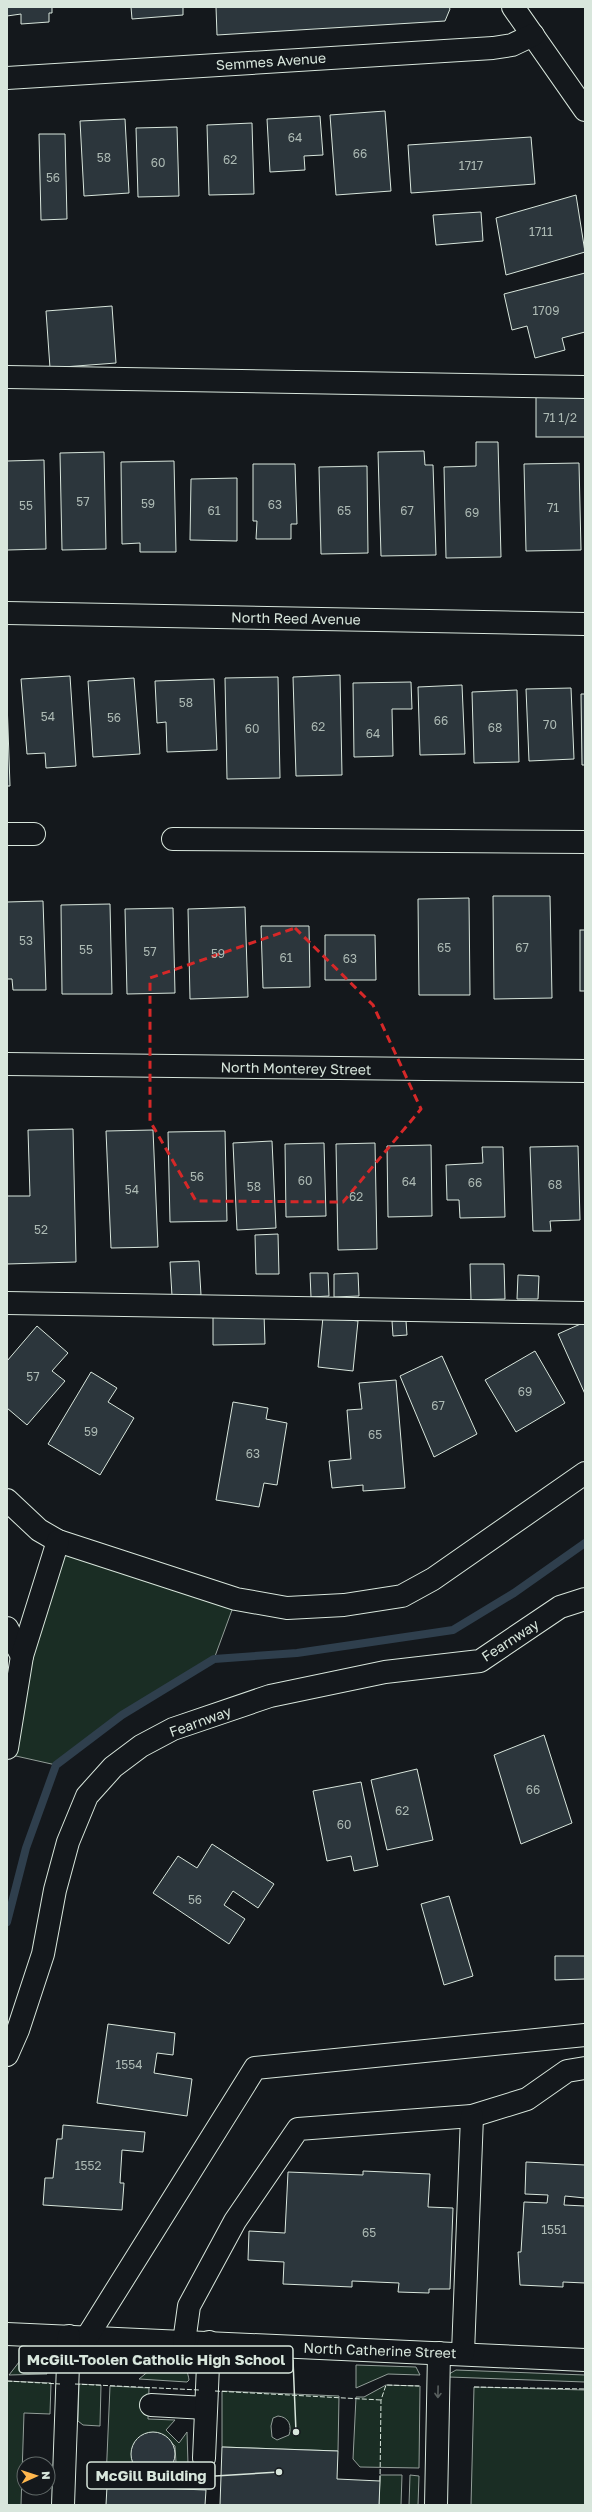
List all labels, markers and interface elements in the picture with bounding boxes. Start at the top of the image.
street label: Semmes Avenue [215,49,327,73]
house number: 64 [288,130,302,145]
house number: 66 [353,146,367,161]
house number: 58 [97,150,111,165]
house number: 62 [223,152,237,167]
house number: 60 [151,155,165,170]
house number: 1717 [459,158,483,173]
house number: 56 [46,170,60,185]
house number: 1711 [529,224,553,239]
house number: 1709 [533,303,559,318]
house number: 71 1/2 [543,410,577,425]
house number: 57 [76,494,90,509]
house number: 59 [141,496,155,511]
house number: 63 [268,497,282,512]
house number: 55 [19,498,33,513]
house number: 71 [547,500,559,515]
house number: 61 [207,503,221,518]
house number: 65 [337,503,351,518]
house number: 67 [400,503,414,518]
house number: 69 [465,505,479,520]
street label: North Reed Avenue [231,608,361,628]
house number: 58 [179,695,193,710]
house number: 54 [41,709,55,724]
house number: 56 [107,710,121,725]
house number: 66 [434,713,448,728]
house number: 70 [543,717,557,732]
house number: 62 [311,719,325,734]
house number: 68 [488,720,502,735]
house number: 60 [245,721,259,736]
house number: 64 [366,726,380,741]
house number: 53 [19,933,33,948]
house number: 65 [437,940,451,955]
house number: 67 [515,940,529,955]
house number: 55 [79,942,93,957]
house number: 57 [143,944,157,959]
house number: 59 [211,946,225,961]
house number: 61 [279,950,293,965]
house number: 63 [343,951,357,966]
street label: North Monterey Street [220,1058,372,1078]
house number: 56 [190,1169,204,1184]
house number: 60 [298,1173,312,1188]
house number: 64 [402,1174,416,1189]
house number: 66 [468,1175,482,1190]
house number: 68 [548,1177,562,1192]
house number: 58 [247,1179,261,1194]
house number: 54 [125,1182,139,1197]
house number: 62 [349,1189,363,1204]
house number: 52 [34,1222,48,1237]
house number: 57 [26,1369,40,1384]
house number: 69 [518,1384,532,1399]
house number: 67 [431,1398,445,1413]
house number: 59 [84,1424,98,1439]
house number: 65 [368,1427,382,1442]
house number: 63 [246,1446,260,1461]
street label: Fearnway [478,1615,542,1665]
street label: Fearnway [167,1702,233,1740]
house number: 66 [526,1782,540,1797]
house number: 62 [395,1803,409,1818]
house number: 60 [337,1817,351,1832]
house number: 56 [188,1892,202,1907]
house number: 1554 [115,2057,143,2072]
house number: 1552 [75,2158,101,2173]
house number: 1551 [541,2222,567,2237]
house number: 65 [362,2225,376,2240]
street label: North Catherine Street [303,2339,457,2361]
callout: McGill-Toolen Catholic High School [19,2346,293,2373]
text: McGill-Toolen Catholic High School [27,2350,285,2368]
one-way arrow [434,2385,442,2398]
north arrow [16,2456,56,2496]
callout: McGill Building [87,2462,215,2489]
text: McGill Building [95,2466,207,2484]
text: N [40,2471,53,2480]

